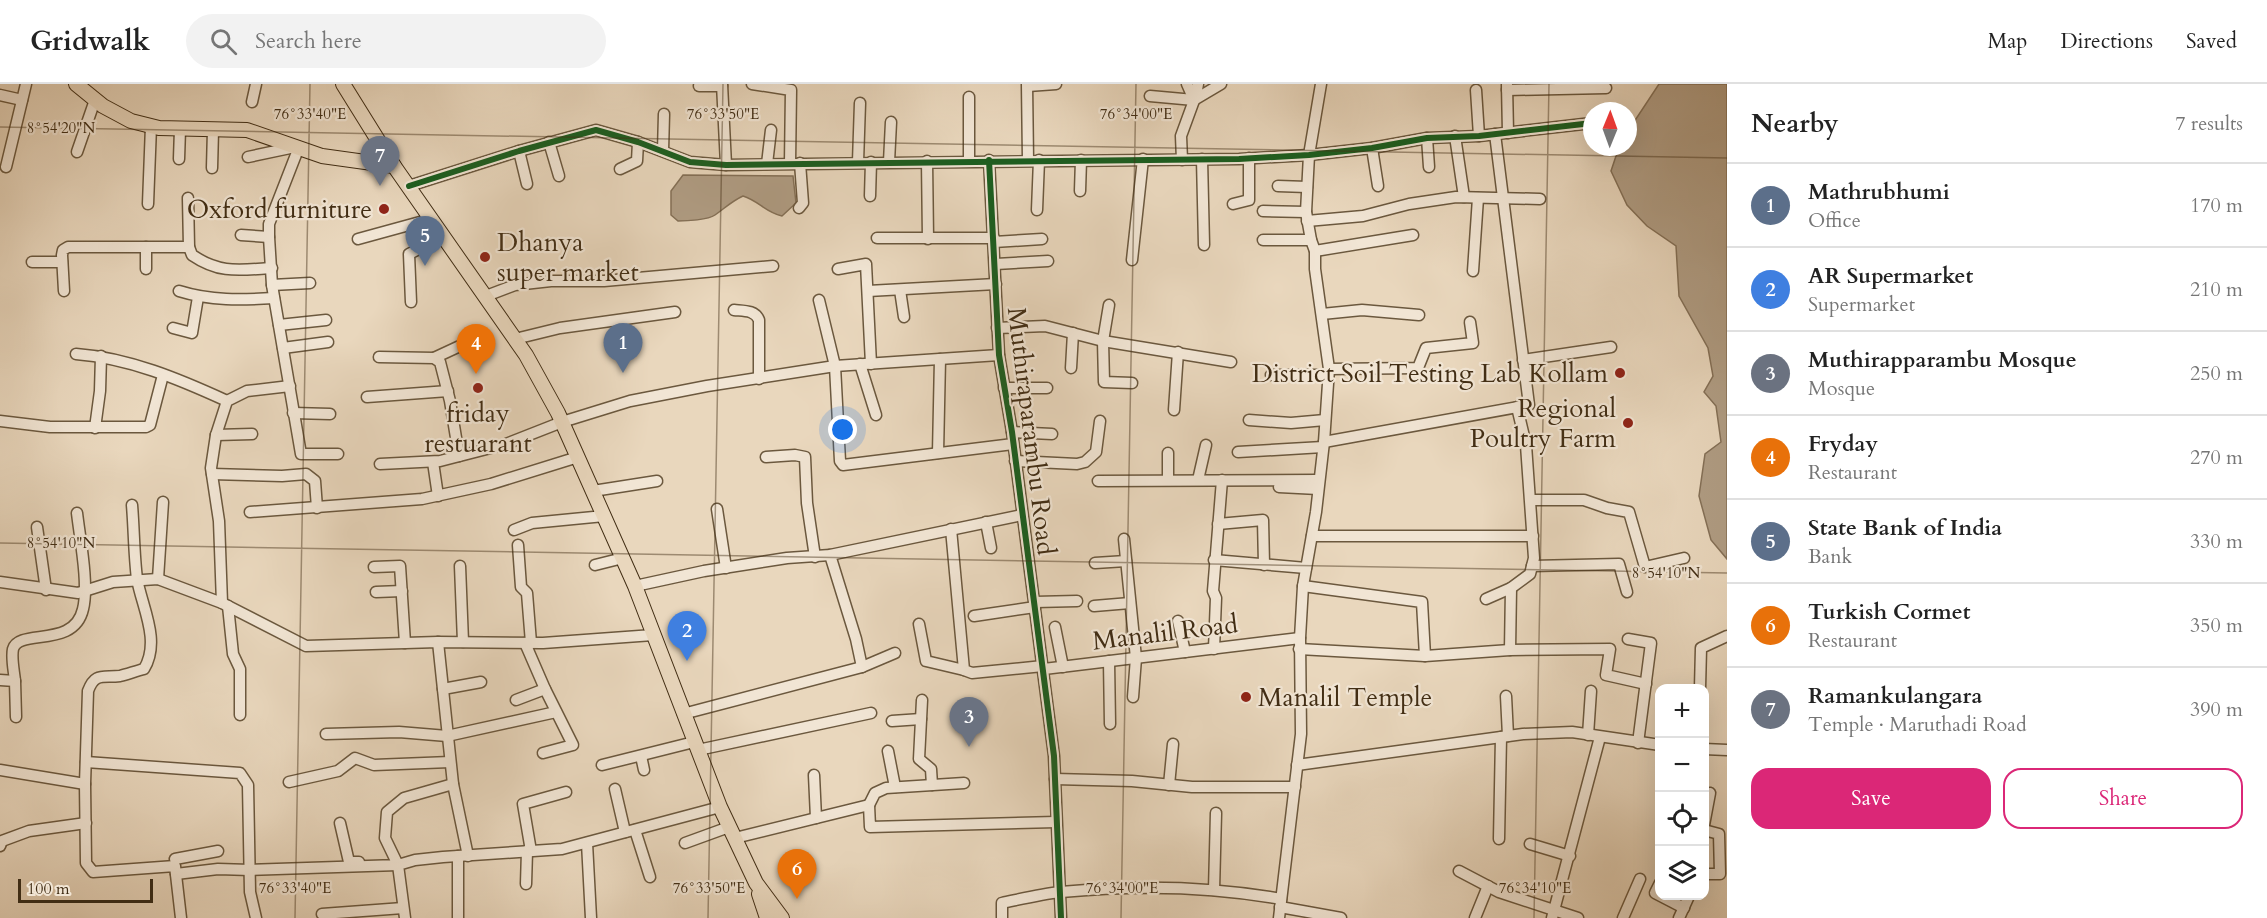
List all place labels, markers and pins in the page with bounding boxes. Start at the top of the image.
pin: 7 [360,136,400,186]
place label: Oxford furniture [187,192,372,227]
marker: Oxford furniture [377,202,391,216]
pin: 5 [406,216,444,266]
place label: Dhanya super market [497,225,639,290]
marker: Dhanya super market [478,250,492,264]
pin: 4 [456,324,496,374]
pin: 1 [604,324,642,373]
place label: District Soil Testing Lab Kollam [1252,356,1608,391]
marker: District Soil Testing Lab Kollam [1613,366,1627,380]
marker: friday restuarant [471,381,485,395]
place label: Regional Poultry Farm [1470,391,1616,456]
place label: friday restuarant [424,396,532,461]
marker: Regional Poultry Farm [1621,416,1635,430]
pin: 2 [668,612,706,661]
place label: Manalil Temple [1258,680,1432,715]
marker: Manalil Temple [1239,690,1253,704]
pin: 3 [950,698,988,747]
pin: 6 [778,850,816,899]

